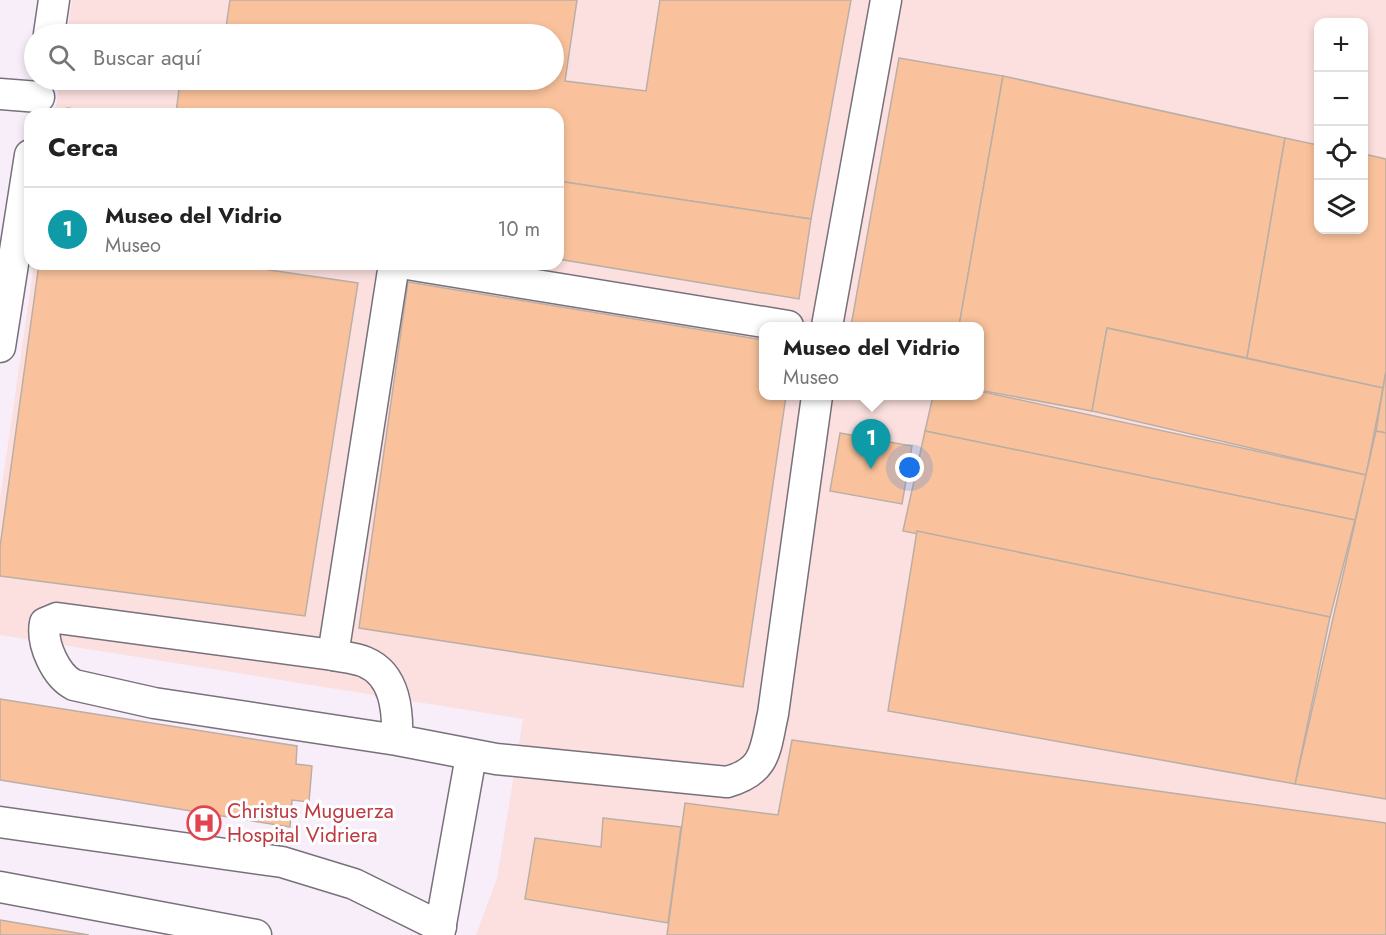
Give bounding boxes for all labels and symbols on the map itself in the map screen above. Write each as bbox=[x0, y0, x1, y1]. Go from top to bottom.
pin: 1 bbox=[852, 420, 890, 469]
your location bbox=[895, 453, 924, 482]
place label: Christus Muguerza Hospital Vidriera bbox=[227, 796, 394, 850]
hospital icon: Christus Muguerza Hospital Vidriera bbox=[186, 805, 222, 841]

